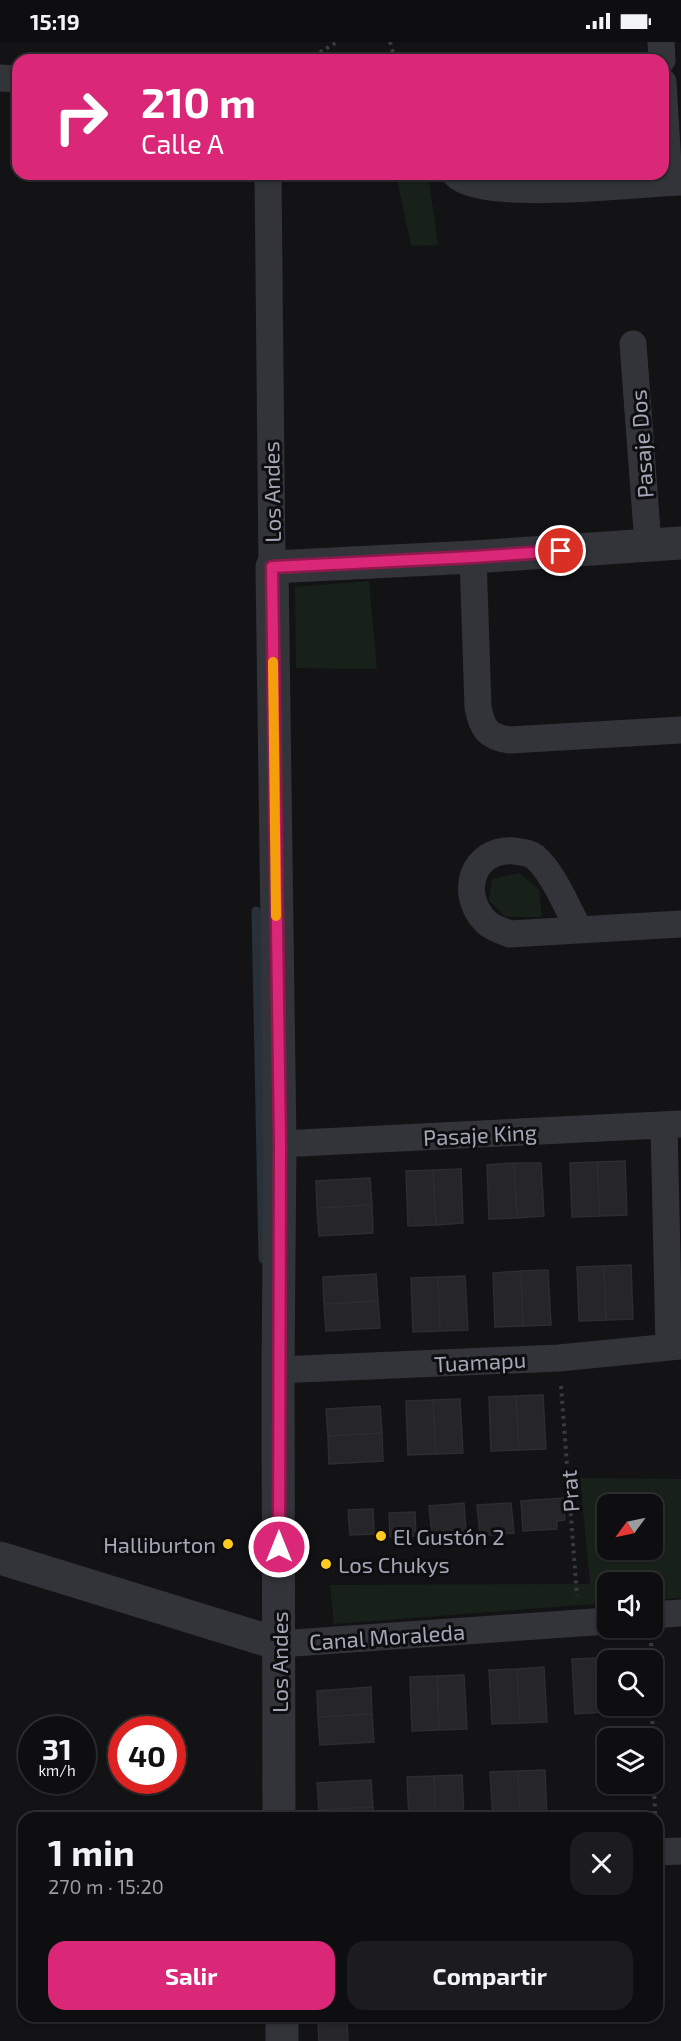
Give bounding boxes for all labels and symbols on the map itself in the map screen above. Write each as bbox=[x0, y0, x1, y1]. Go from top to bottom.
street label: Pasaje Dos bbox=[624, 389, 659, 499]
street label: Los Andes bbox=[257, 441, 285, 543]
pin bbox=[535, 525, 586, 576]
street label: Pasaje King bbox=[422, 1118, 538, 1151]
street label: Tuamapu bbox=[433, 1346, 527, 1376]
street label: Prat bbox=[555, 1469, 583, 1513]
north arrow bbox=[597, 1494, 663, 1560]
position arrow bbox=[247, 1515, 311, 1579]
place label: El Gustón 2 bbox=[393, 1523, 505, 1549]
marker: El Gustón 2 bbox=[374, 1529, 388, 1543]
place label: Halliburton bbox=[103, 1531, 216, 1557]
marker: Halliburton bbox=[221, 1537, 235, 1551]
place label: Los Chukys bbox=[338, 1551, 450, 1577]
marker: Los Chukys bbox=[319, 1557, 333, 1571]
street label: Los Andes bbox=[266, 1611, 292, 1713]
street label: Canal Moraleda bbox=[308, 1618, 466, 1654]
speed limit sign: 40 bbox=[108, 1716, 186, 1794]

